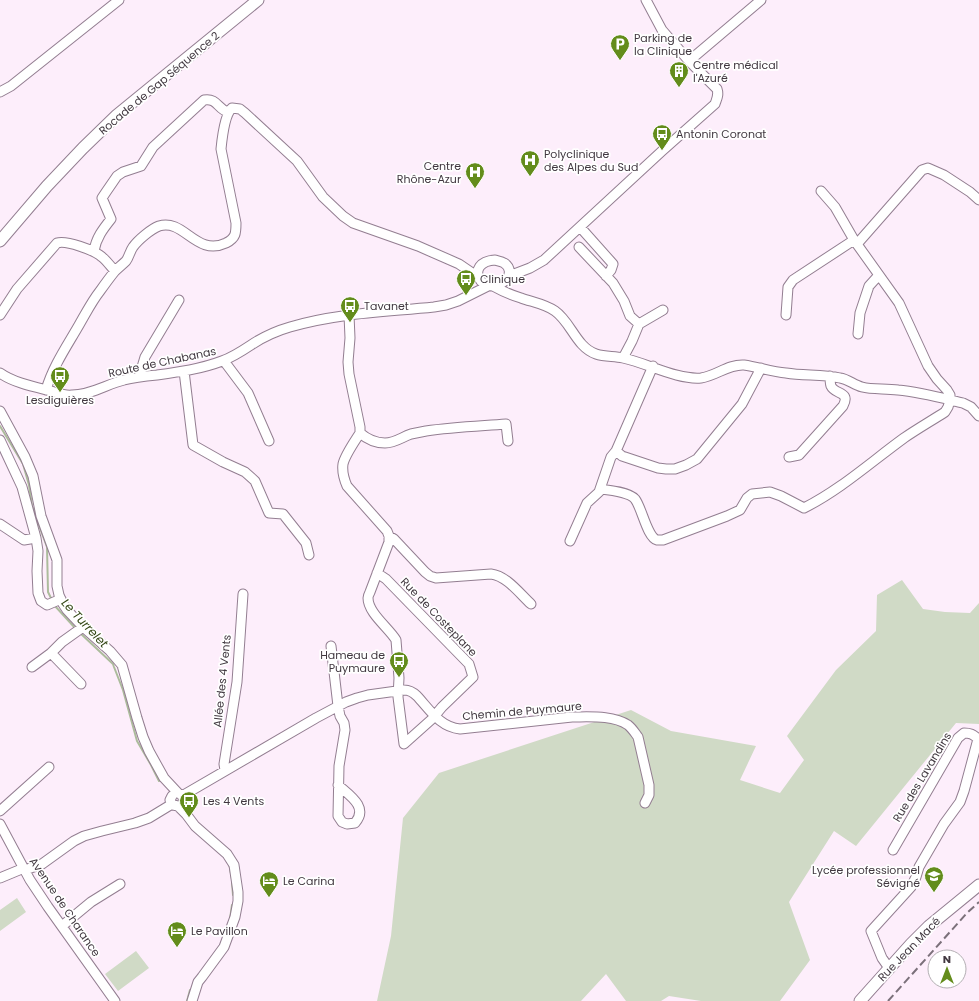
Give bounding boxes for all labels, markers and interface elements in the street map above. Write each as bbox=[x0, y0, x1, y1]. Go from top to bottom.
street label: Rocade de Gap Séquence 2 bbox=[95, 28, 223, 138]
place label: Parking de la Clinique bbox=[634, 30, 692, 59]
parking icon: Parking de la Clinique bbox=[609, 33, 631, 61]
place label: Centre médical l'Azuré bbox=[693, 57, 778, 86]
building icon: Centre médical l'Azuré bbox=[668, 60, 690, 88]
bus stop icon: Antonin Coronat bbox=[651, 123, 673, 151]
place label: Antonin Coronat bbox=[676, 126, 766, 142]
place label: Polyclinique des Alpes du Sud bbox=[544, 146, 638, 175]
hospital icon: Polyclinique des Alpes du Sud bbox=[519, 149, 541, 177]
place label: Centre Rhône-Azur bbox=[397, 158, 461, 187]
hospital icon: Centre Rhône-Azur bbox=[464, 161, 486, 189]
bus stop icon: Clinique bbox=[455, 268, 477, 296]
place label: Clinique bbox=[480, 271, 525, 287]
bus stop icon: Tavanet bbox=[339, 295, 361, 323]
place label: Tavanet bbox=[364, 298, 409, 314]
street label: Route de Chabanas bbox=[107, 343, 218, 381]
bus stop icon: Lesdiguières bbox=[49, 365, 71, 393]
place label: Lesdiguières bbox=[26, 392, 94, 408]
street label: Rue de Costeplane bbox=[397, 574, 481, 660]
water label: Le Turrelet bbox=[58, 595, 113, 652]
street label: Allée des 4 Vents bbox=[209, 634, 235, 728]
place label: Hameau de Puymaure bbox=[320, 647, 385, 676]
bus stop icon: Hameau de Puymaure bbox=[388, 650, 410, 678]
street label: Chemin de Puymaure bbox=[462, 698, 583, 724]
street label: Rue des Lavandins bbox=[889, 729, 955, 825]
bus stop icon: Les 4 Vents bbox=[178, 790, 200, 818]
place label: Les 4 Vents bbox=[203, 793, 264, 809]
street label: Avenue de Charance bbox=[26, 854, 104, 960]
place label: Lycée professionnel Sévigné bbox=[812, 862, 920, 891]
school or university icon: Lycée professionnel Sévigné bbox=[923, 865, 945, 893]
hotel icon: Le Carina bbox=[258, 870, 280, 898]
place label: Le Carina bbox=[283, 873, 335, 889]
street label: Rue Jean Macé bbox=[874, 913, 944, 985]
hotel icon: Le Pavillon bbox=[166, 920, 188, 948]
place label: Le Pavillon bbox=[191, 923, 248, 939]
north arrow bbox=[927, 949, 967, 989]
text: N bbox=[943, 951, 951, 967]

